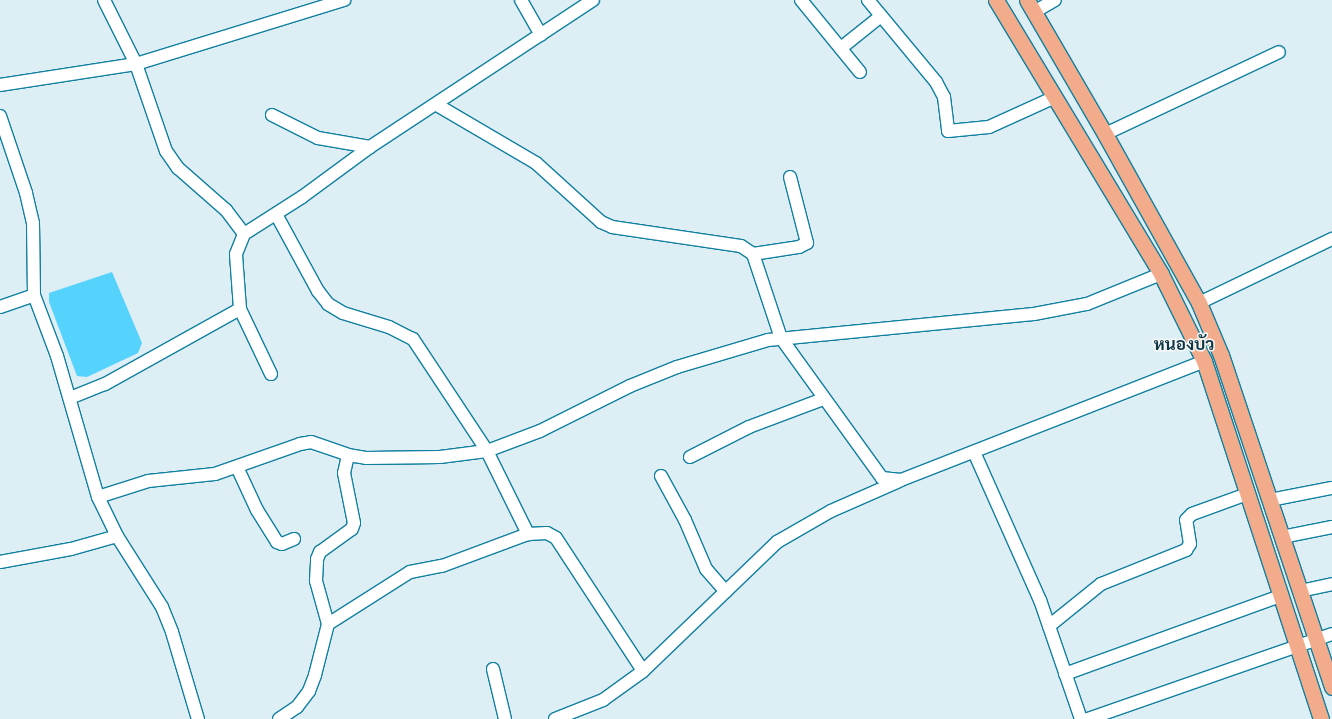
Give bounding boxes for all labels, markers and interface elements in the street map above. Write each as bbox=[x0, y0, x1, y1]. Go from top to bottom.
district label: หนองบัว bbox=[1154, 335, 1214, 355]

